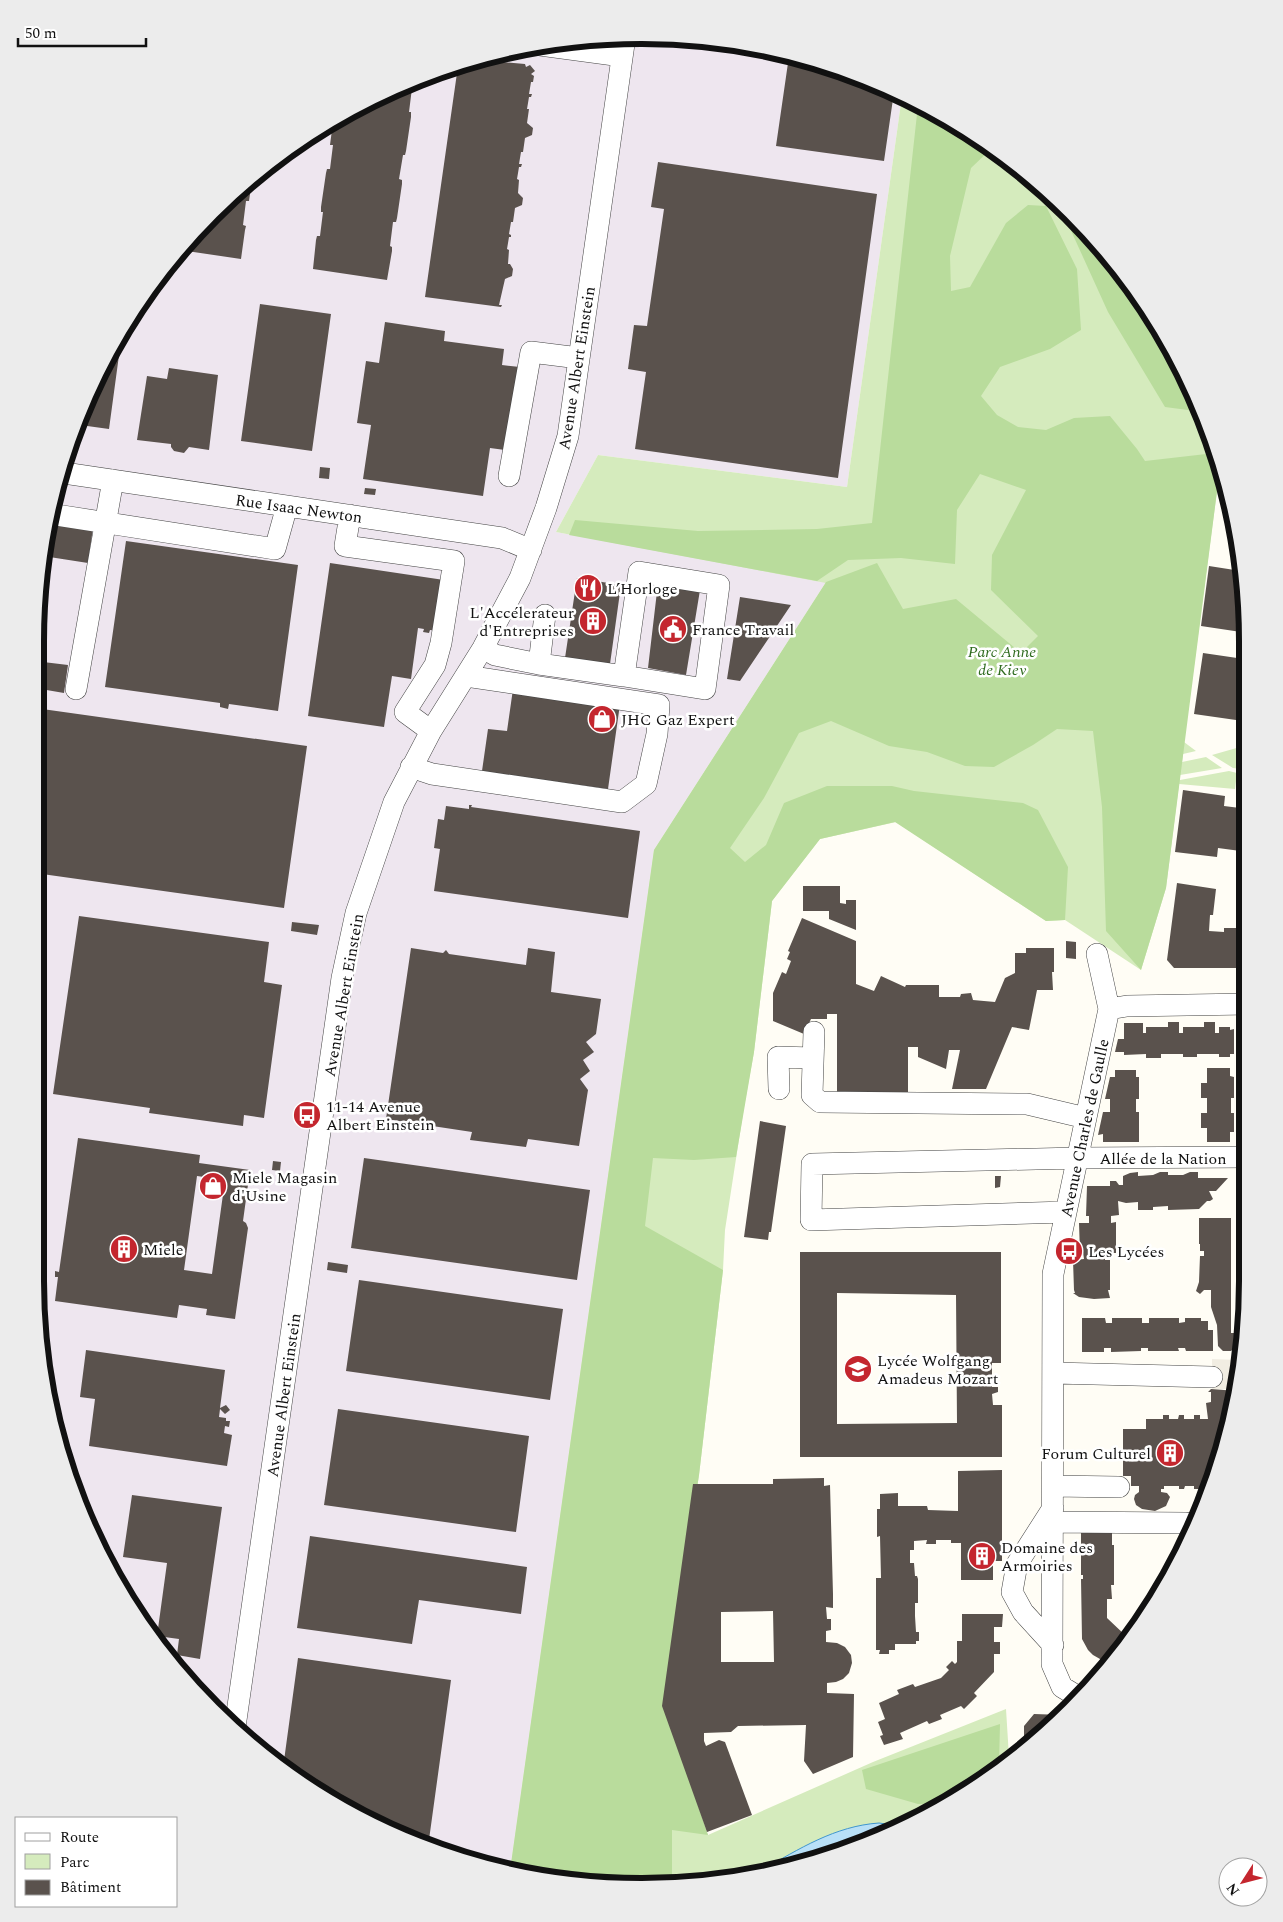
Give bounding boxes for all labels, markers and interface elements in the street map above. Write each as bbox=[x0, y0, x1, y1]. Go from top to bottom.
scale bar bbox=[18, 15, 145, 47]
text: 50 m bbox=[25, 22, 57, 45]
street label: Avenue Albert Einstein bbox=[552, 285, 602, 452]
street label: Rue Isaac Newton bbox=[234, 488, 364, 530]
restaurant icon: L’Horloge bbox=[573, 573, 603, 603]
place label: L’Horloge bbox=[607, 577, 678, 601]
place label: L'Accélerateur d'Entreprises bbox=[470, 601, 574, 643]
building icon: L'Accélerateur d'Entreprises bbox=[578, 606, 608, 636]
public building icon: France Travail bbox=[658, 614, 688, 644]
place label: France Travail bbox=[692, 618, 794, 642]
park label: Parc Anne de Kiev bbox=[968, 640, 1036, 682]
shop icon: JHC Gaz Expert bbox=[587, 704, 617, 734]
place label: JHC Gaz Expert bbox=[621, 708, 735, 732]
street label: Avenue Albert Einstein bbox=[318, 912, 370, 1079]
street label: Avenue Charles de Gaulle bbox=[1054, 1037, 1116, 1220]
place label: 11-14 Avenue Albert Einstein bbox=[326, 1095, 435, 1137]
bus stop icon: 11-14 Avenue Albert Einstein bbox=[292, 1100, 322, 1130]
street label: Allée de la Nation bbox=[1099, 1147, 1227, 1171]
place label: Miele Magasin d'Usine bbox=[232, 1166, 337, 1208]
shop icon: Miele Magasin d'Usine bbox=[198, 1171, 228, 1201]
building icon: Miele bbox=[109, 1234, 139, 1264]
bus stop icon: Les Lycées bbox=[1054, 1236, 1084, 1266]
place label: Miele bbox=[143, 1238, 184, 1262]
place label: Les Lycées bbox=[1088, 1240, 1164, 1264]
street label: Avenue Albert Einstein bbox=[261, 1312, 307, 1479]
place label: Lycée Wolfgang Amadeus Mozart bbox=[877, 1349, 999, 1391]
school or university icon: Lycée Wolfgang Amadeus Mozart bbox=[843, 1354, 873, 1384]
building icon: Forum Culturel bbox=[1155, 1438, 1185, 1468]
place label: Forum Culturel bbox=[1041, 1442, 1151, 1466]
place label: Domaine des Armoiries bbox=[1001, 1536, 1093, 1578]
building icon: Domaine des Armoiries bbox=[967, 1541, 997, 1571]
legend bbox=[15, 1817, 178, 1907]
text: Route bbox=[60, 1826, 99, 1849]
text: Parc bbox=[60, 1851, 90, 1874]
north arrow bbox=[1218, 1857, 1268, 1907]
text: Bâtiment bbox=[60, 1876, 121, 1899]
text: N bbox=[1221, 1879, 1245, 1900]

